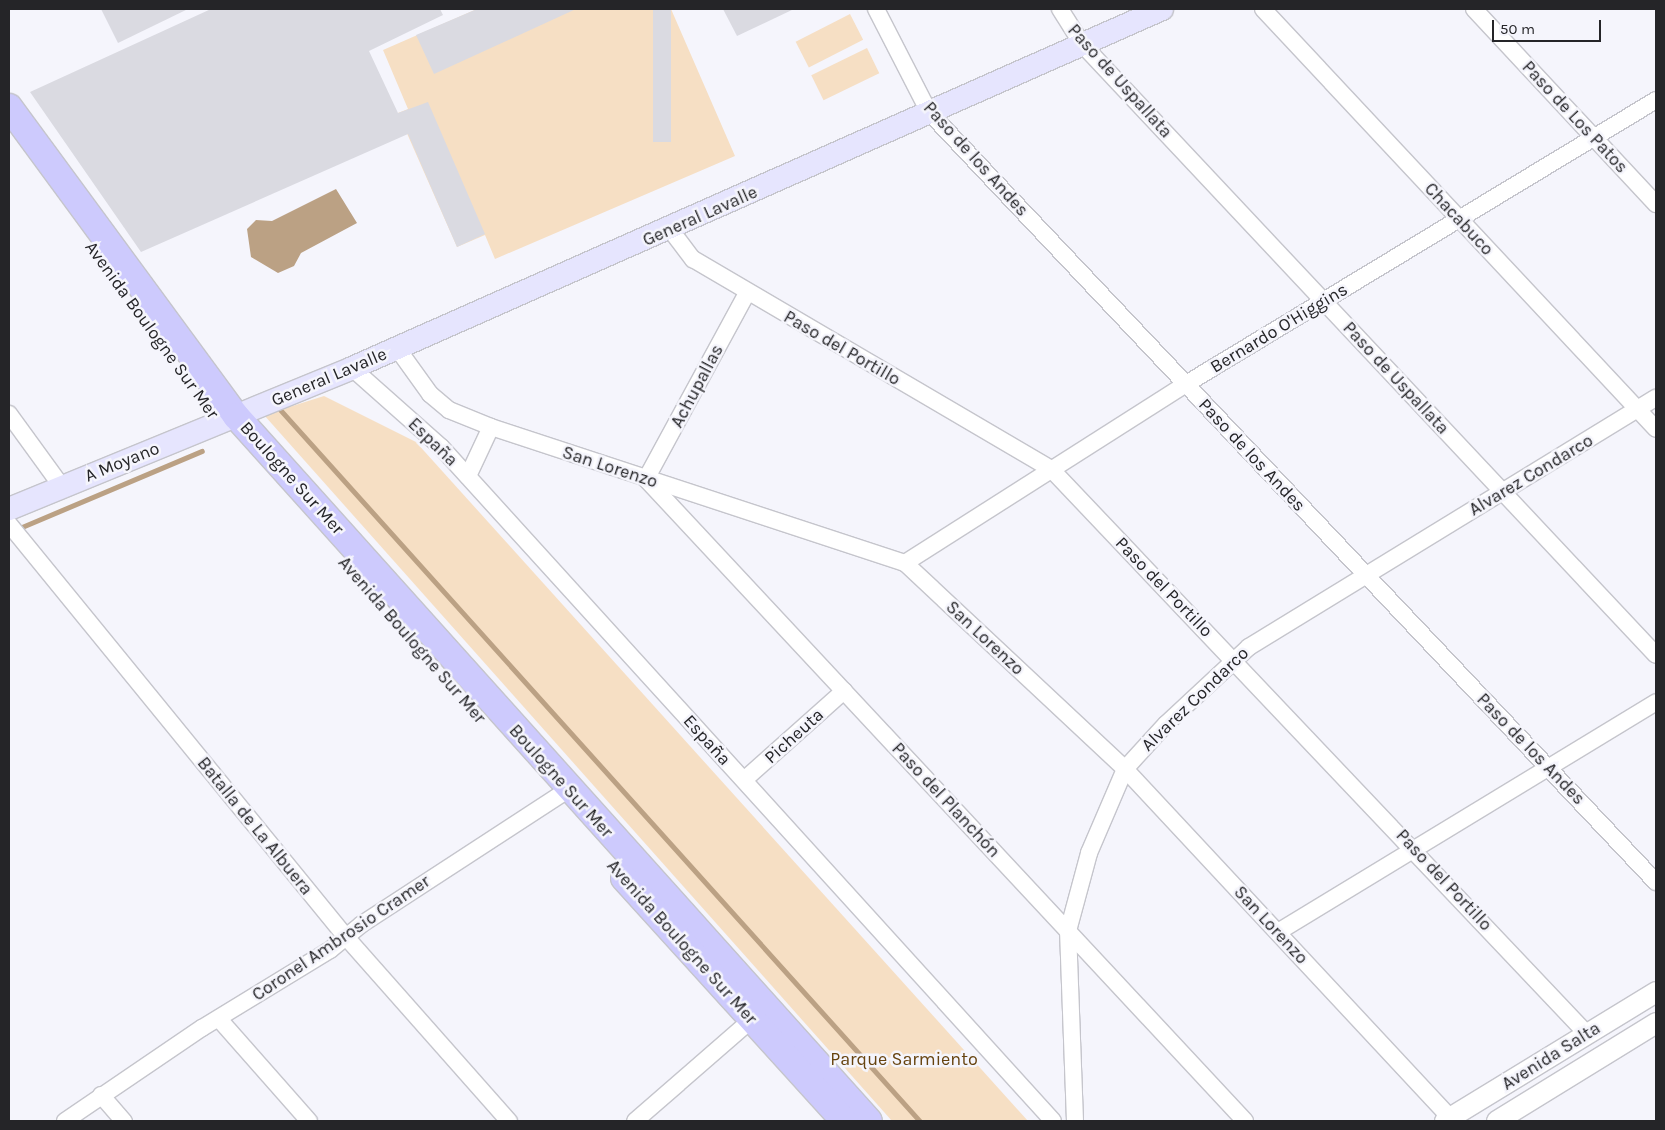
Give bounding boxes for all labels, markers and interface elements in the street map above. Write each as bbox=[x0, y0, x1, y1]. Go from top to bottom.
scale bar bbox=[1495, 10, 1604, 42]
street label: Paso de Uspallata bbox=[1063, 20, 1177, 142]
text: 50 m bbox=[1500, 20, 1535, 38]
street label: Paso de Los Patos bbox=[1517, 56, 1633, 178]
street label: Paso de los Andes bbox=[919, 97, 1033, 221]
street label: Chacabuco bbox=[1420, 178, 1498, 260]
street label: General Lavalle bbox=[639, 181, 761, 251]
street label: Avenida Boulogne Sur Mer bbox=[80, 237, 224, 423]
street label: Bernardo O'Higgins bbox=[1206, 278, 1352, 378]
street label: Paso del Portillo bbox=[780, 306, 904, 390]
street label: Paso de Uspallata bbox=[1338, 317, 1454, 439]
street label: Achupallas bbox=[666, 341, 728, 431]
street label: General Lavalle bbox=[268, 343, 390, 411]
street label: Paso de los Andes bbox=[1194, 394, 1310, 516]
street label: España bbox=[404, 413, 462, 471]
street label: Boulogne Sur Mer bbox=[235, 417, 349, 539]
street label: Alvarez Condarco bbox=[1465, 429, 1597, 521]
street label: A Moyano bbox=[81, 437, 163, 487]
street label: San Lorenzo bbox=[560, 441, 660, 493]
street label: Paso del Portillo bbox=[1111, 532, 1217, 642]
street label: Avenida Boulogne Sur Mer bbox=[334, 552, 490, 728]
street label: San Lorenzo bbox=[941, 596, 1029, 680]
street label: Alvarez Condarco bbox=[1137, 642, 1253, 756]
street label: Paso de los Andes bbox=[1472, 689, 1590, 809]
street label: Picheuta bbox=[760, 704, 828, 768]
street label: España bbox=[679, 710, 735, 770]
street label: Boulogne Sur Mer bbox=[504, 720, 618, 842]
street label: Paso del Planchón bbox=[887, 738, 1005, 862]
street label: Batalla de La Albuera bbox=[193, 753, 317, 899]
street label: Paso del Portillo bbox=[1391, 825, 1497, 935]
street label: Avenida Boulogne Sur Mer bbox=[602, 855, 762, 1029]
street label: Coronel Ambrosio Cramer bbox=[248, 870, 434, 1006]
street label: San Lorenzo bbox=[1229, 881, 1313, 969]
street label: Avenida Salta bbox=[1498, 1017, 1604, 1095]
park label: Parque Sarmiento bbox=[830, 1048, 978, 1070]

